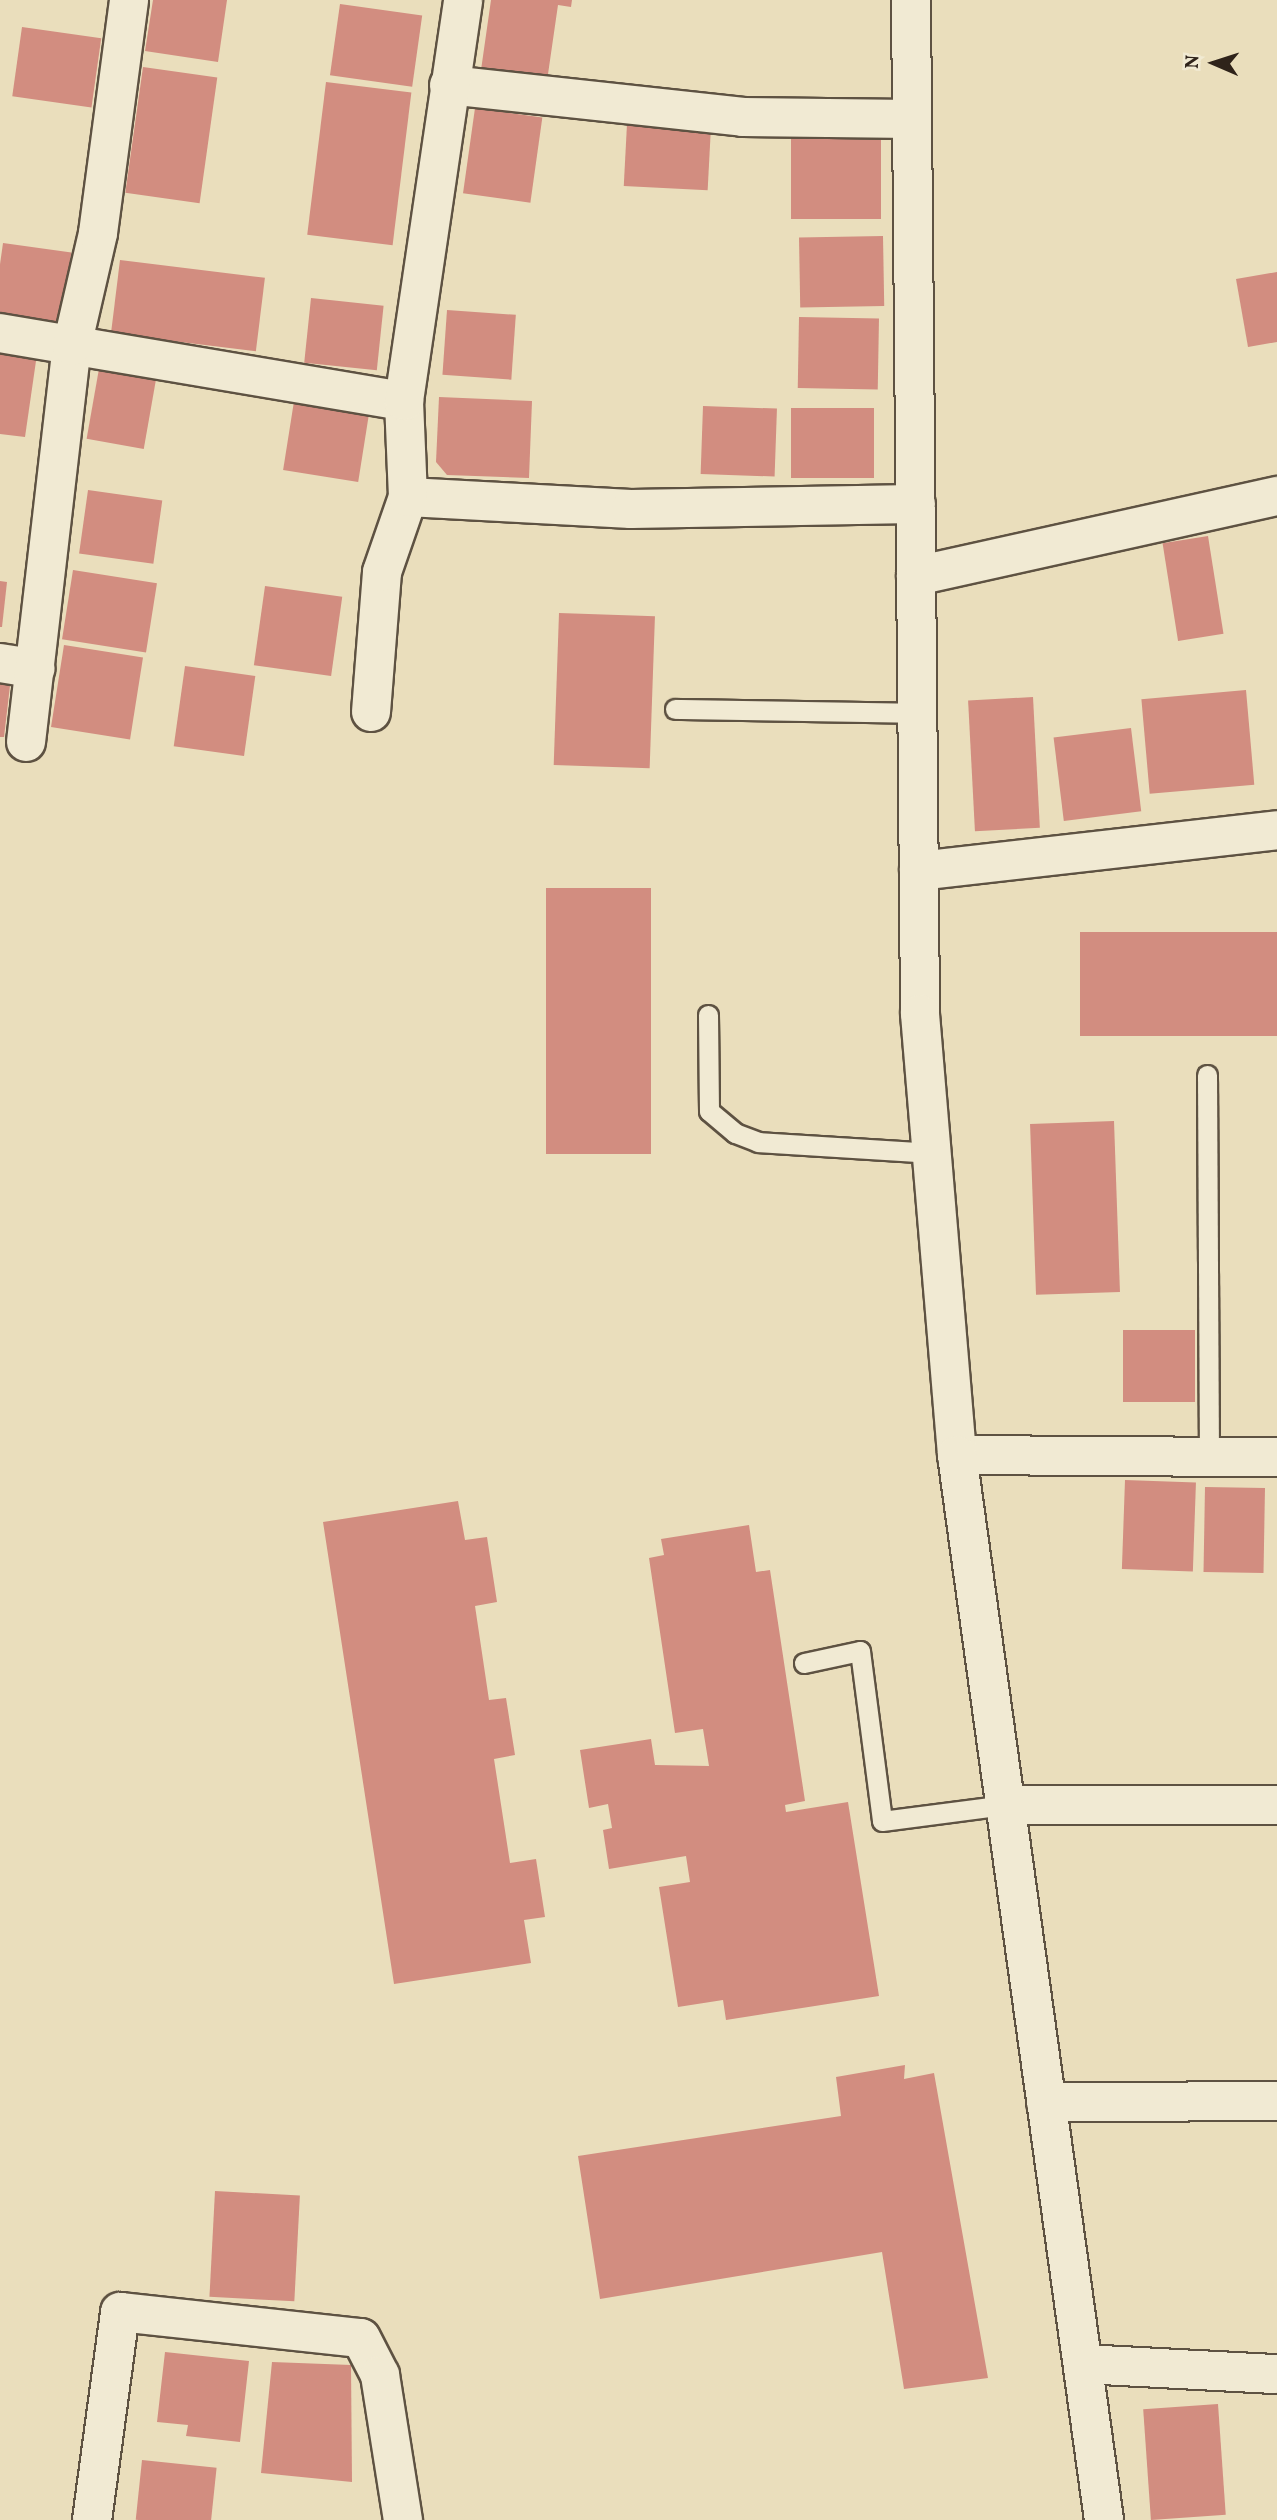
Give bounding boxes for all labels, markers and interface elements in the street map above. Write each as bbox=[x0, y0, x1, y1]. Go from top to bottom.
north arrow bbox=[1179, 28, 1249, 98]
text: N bbox=[1180, 54, 1206, 69]

